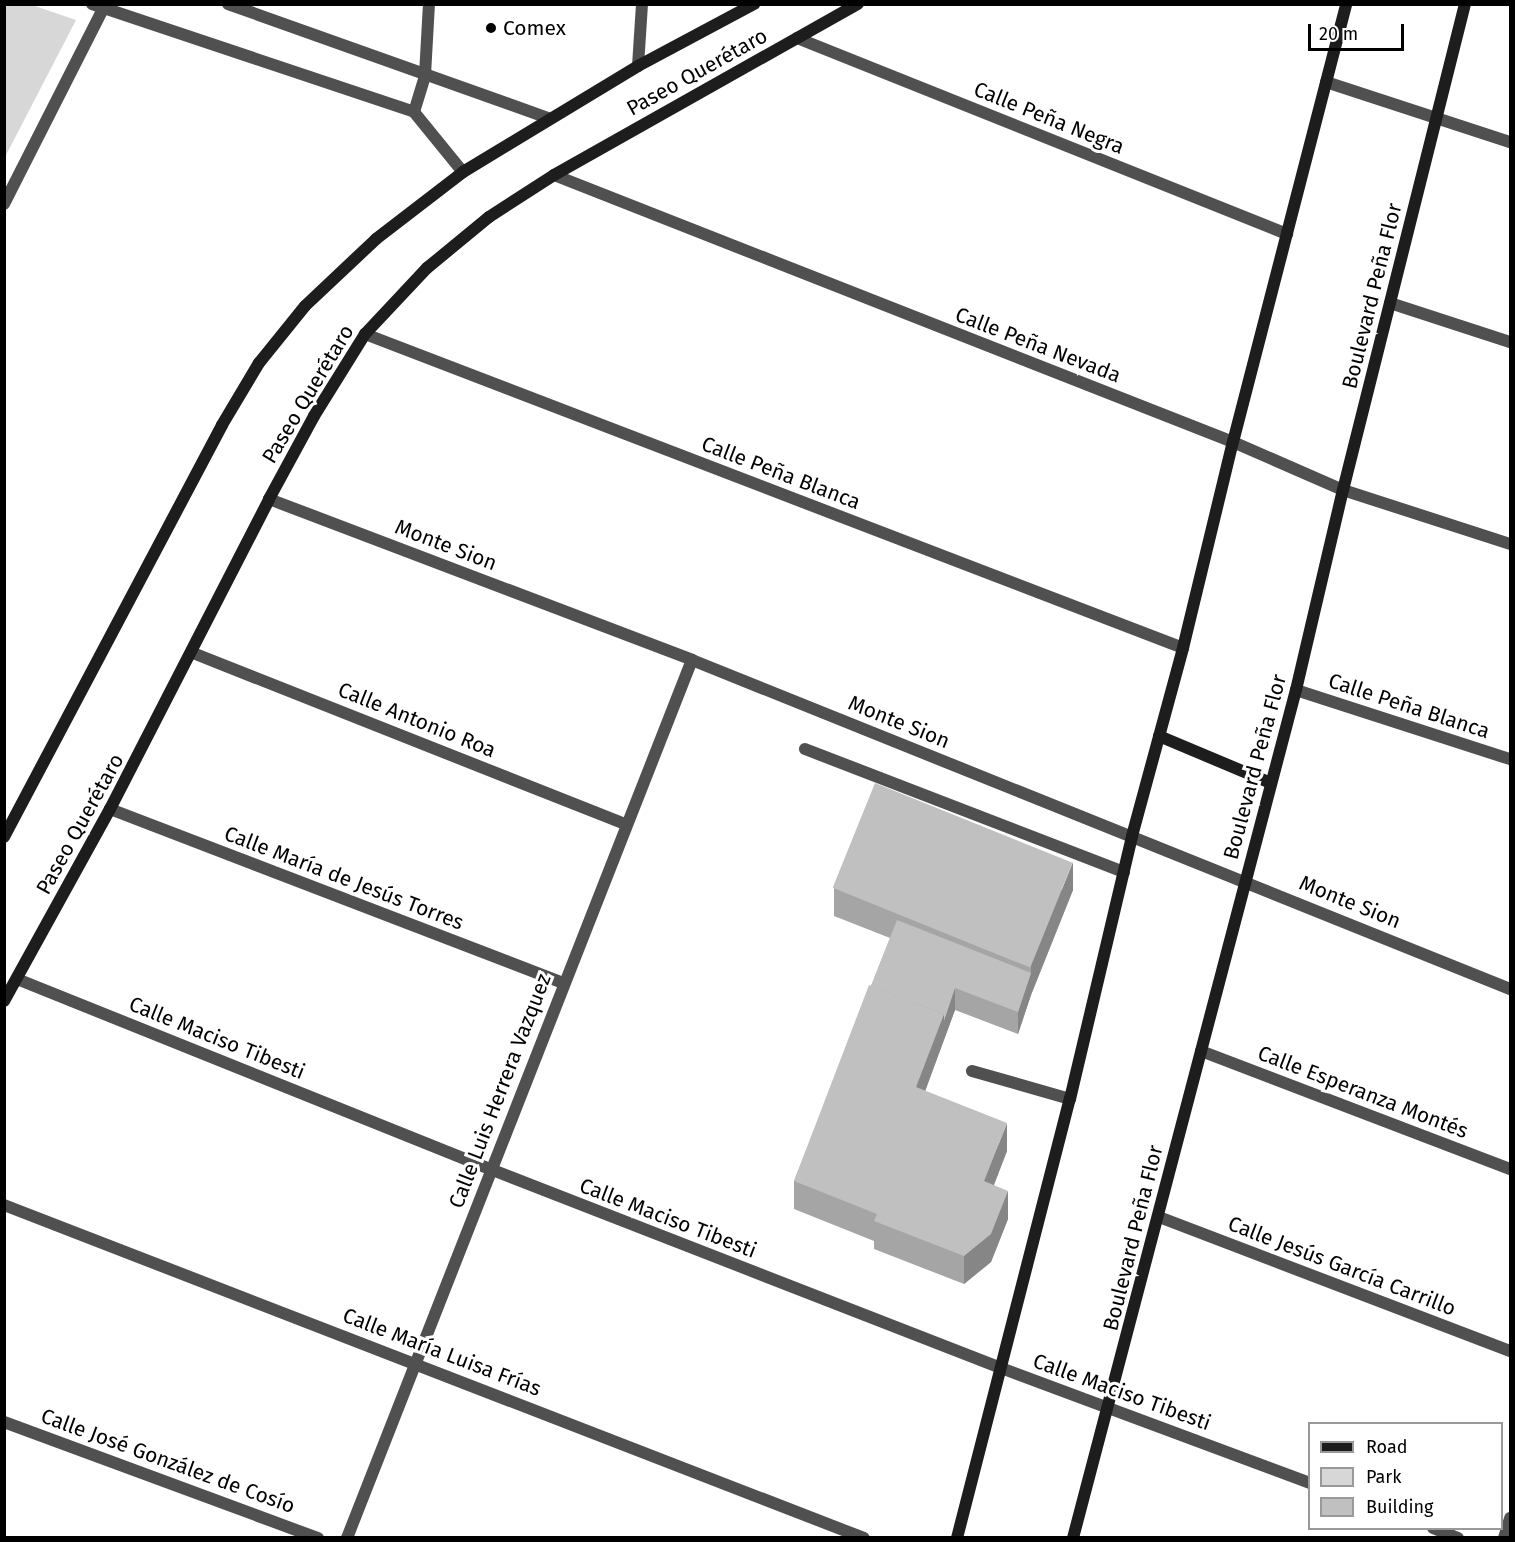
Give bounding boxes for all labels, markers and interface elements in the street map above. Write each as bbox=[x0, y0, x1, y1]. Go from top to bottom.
scale bar bbox=[1311, 12, 1407, 50]
place label: Comex bbox=[503, 15, 566, 41]
marker: Comex bbox=[484, 21, 498, 35]
street label: Paseo Querétaro bbox=[622, 23, 772, 121]
text: 20 m bbox=[1319, 23, 1358, 45]
street label: Calle Peña Negra bbox=[970, 76, 1128, 160]
street label: Boulevard Peña Flor bbox=[1337, 201, 1407, 391]
street label: Calle Peña Nevada bbox=[952, 302, 1124, 388]
street label: Paseo Querétaro bbox=[257, 320, 359, 468]
street label: Calle Peña Blanca bbox=[698, 431, 864, 515]
street label: Monte Sion bbox=[391, 514, 501, 576]
street label: Calle Peña Blanca bbox=[1325, 668, 1493, 744]
street label: Boulevard Peña Flor bbox=[1218, 672, 1292, 862]
street label: Calle Antonio Roa bbox=[335, 677, 499, 763]
street label: Monte Sion bbox=[845, 690, 953, 754]
street label: Paseo Querétaro bbox=[31, 749, 129, 899]
street label: Calle María de Jesús Torres bbox=[221, 821, 467, 935]
street label: Monte Sion bbox=[1296, 870, 1404, 934]
street label: Calle Luis Herrera Vazquez bbox=[444, 970, 556, 1212]
street label: Calle Maciso Tibesti bbox=[125, 991, 309, 1085]
street label: Calle Esperanza Montés bbox=[1254, 1040, 1472, 1144]
street label: Boulevard Peña Flor bbox=[1098, 1143, 1168, 1333]
street label: Calle Maciso Tibesti bbox=[576, 1173, 760, 1263]
street label: Calle Jesús García Carrillo bbox=[1225, 1211, 1459, 1321]
street label: Calle María Luisa Frías bbox=[339, 1303, 545, 1401]
street label: Calle Maciso Tibesti bbox=[1030, 1348, 1214, 1436]
street label: Calle José González de Cosío bbox=[37, 1403, 299, 1519]
legend bbox=[1308, 1422, 1503, 1530]
text: Road bbox=[1366, 1436, 1408, 1458]
text: Park bbox=[1366, 1466, 1401, 1488]
text: Building bbox=[1366, 1496, 1433, 1518]

